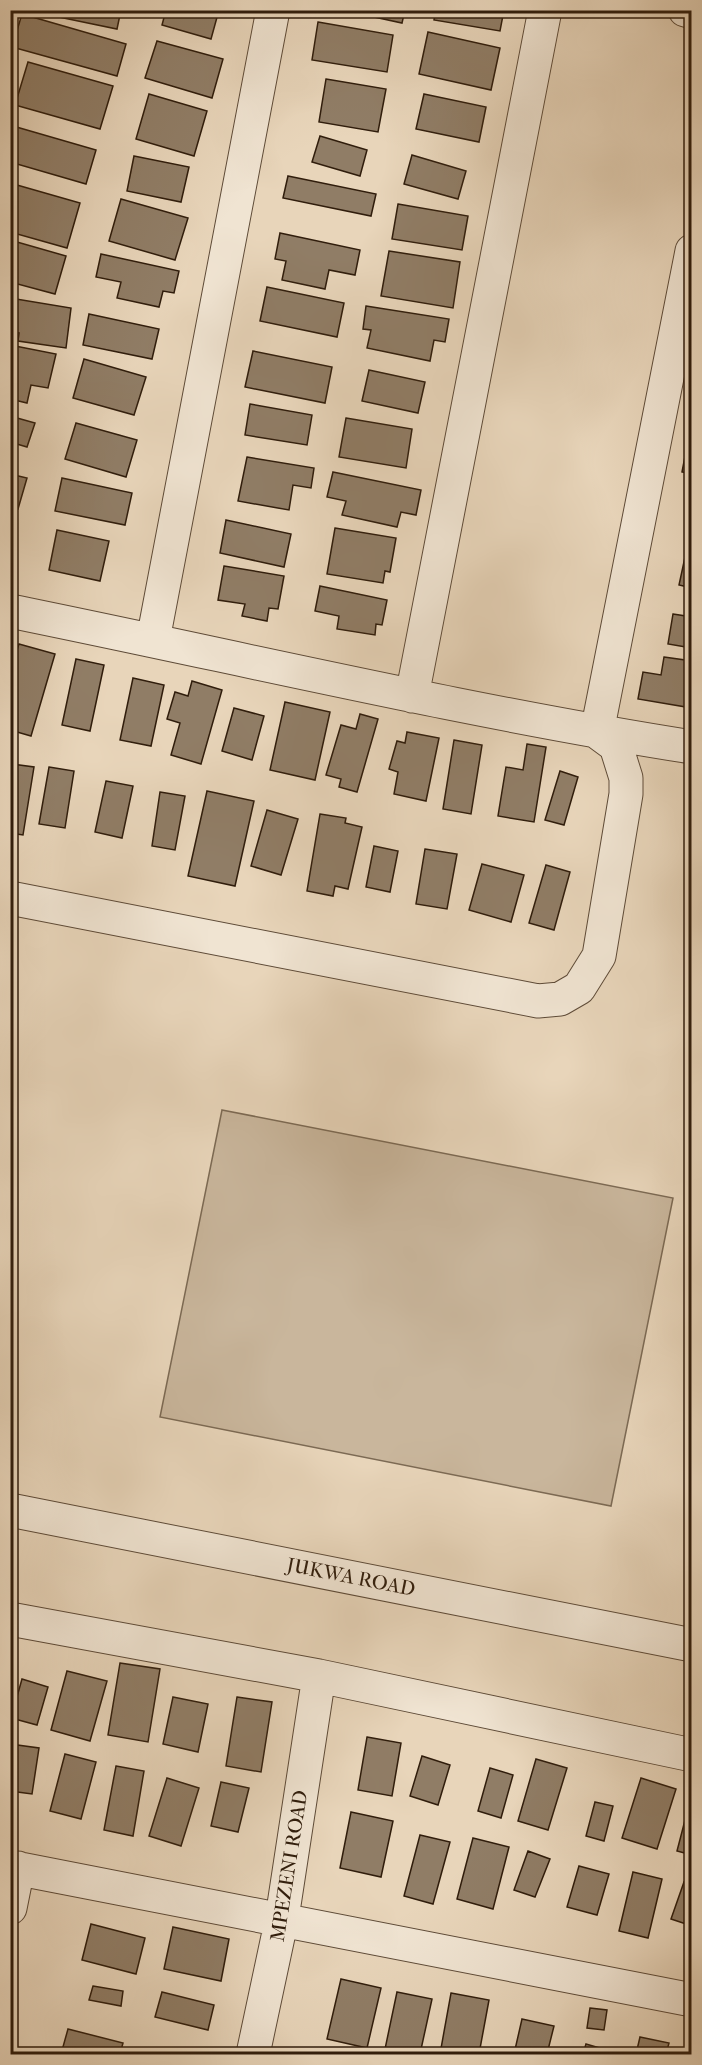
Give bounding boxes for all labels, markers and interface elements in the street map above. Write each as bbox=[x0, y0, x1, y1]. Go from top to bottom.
street label: JUKWA ROAD bbox=[283, 1553, 417, 1601]
street label: MPEZENI ROAD bbox=[266, 1789, 312, 1943]

